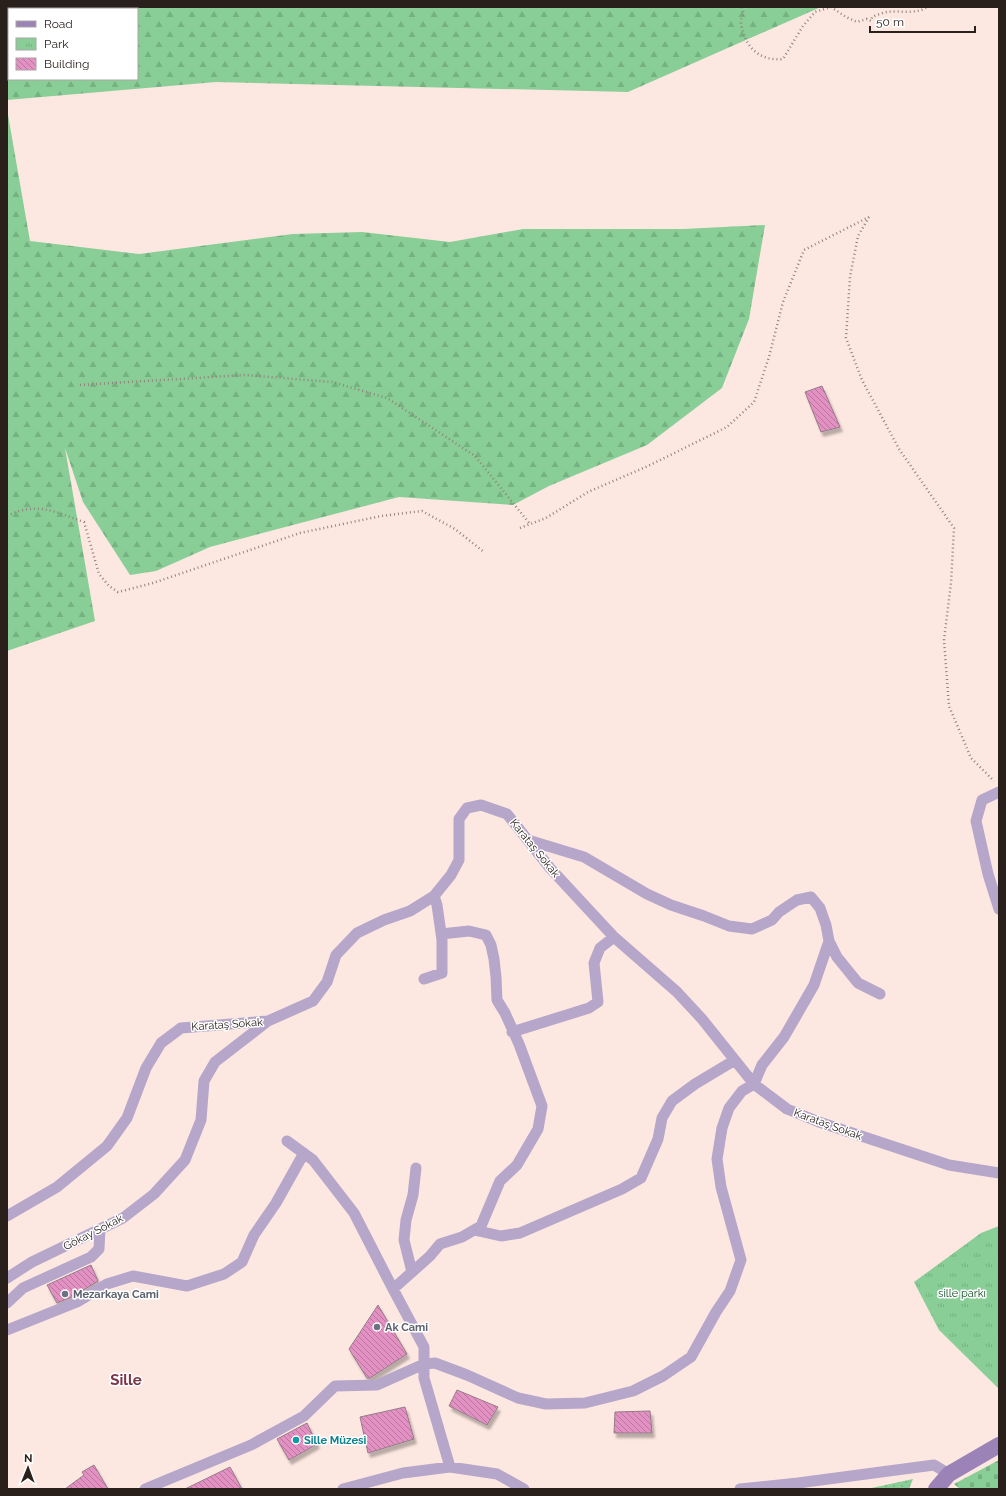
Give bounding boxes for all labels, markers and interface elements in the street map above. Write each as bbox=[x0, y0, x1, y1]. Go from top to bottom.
legend bbox=[8, 8, 138, 80]
scale bar bbox=[870, 8, 975, 34]
text: 50 m bbox=[876, 15, 904, 29]
text: Road bbox=[44, 17, 73, 31]
text: Park bbox=[44, 37, 69, 51]
text: Building bbox=[44, 57, 90, 71]
street label: Karataş Sokak bbox=[507, 816, 562, 880]
street label: Karataş Sokak bbox=[191, 1016, 263, 1033]
street label: Karataş Sokak bbox=[792, 1106, 864, 1143]
street label: Gökay Sokak bbox=[61, 1212, 125, 1253]
park label: sille parkı bbox=[938, 1287, 986, 1300]
place label: Mezarkaya Cami bbox=[73, 1288, 159, 1301]
marker: Mezarkaya Cami bbox=[60, 1289, 70, 1299]
place label: Ak Cami bbox=[385, 1321, 428, 1334]
marker: Ak Cami bbox=[372, 1322, 382, 1332]
district label: Sille bbox=[110, 1371, 142, 1389]
place label: Sille Müzesi bbox=[304, 1434, 366, 1447]
marker: Sille Müzesi bbox=[291, 1435, 301, 1445]
north arrow bbox=[8, 1448, 48, 1488]
text: N bbox=[24, 1452, 32, 1465]

